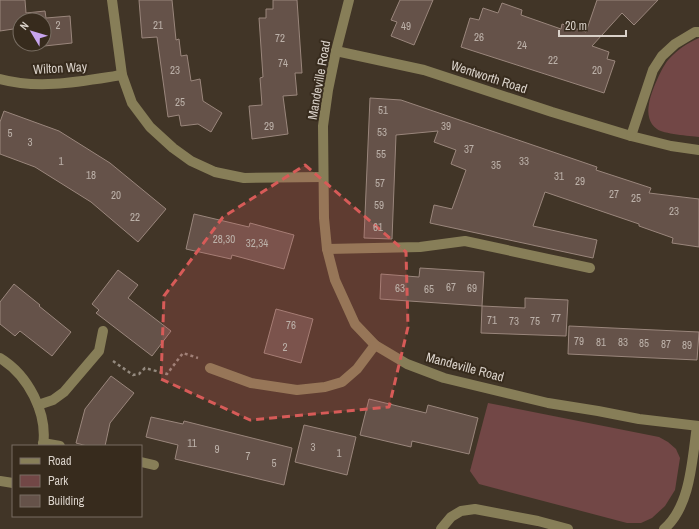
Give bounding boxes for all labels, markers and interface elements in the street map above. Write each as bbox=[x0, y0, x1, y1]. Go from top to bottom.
north arrow bbox=[12, 12, 52, 52]
scale bar bbox=[559, 12, 626, 38]
house number: 2 bbox=[55, 18, 61, 32]
house number: 21 bbox=[153, 18, 163, 32]
text: 20 m bbox=[565, 18, 587, 34]
text: N bbox=[17, 19, 32, 33]
house number: 49 bbox=[401, 19, 411, 33]
house number: 26 bbox=[474, 30, 484, 44]
house number: 72 bbox=[275, 31, 285, 45]
house number: 24 bbox=[517, 38, 527, 52]
street label: Mandeville Road bbox=[304, 39, 334, 121]
house number: 22 bbox=[548, 53, 558, 67]
house number: 74 bbox=[278, 56, 288, 70]
street label: Wentworth Road bbox=[449, 57, 529, 97]
street label: Wilton Way bbox=[33, 58, 88, 78]
house number: 23 bbox=[170, 63, 180, 77]
house number: 20 bbox=[592, 63, 602, 77]
house number: 25 bbox=[175, 95, 185, 109]
house number: 51 bbox=[378, 103, 388, 117]
house number: 29 bbox=[264, 119, 274, 133]
house number: 39 bbox=[441, 119, 451, 133]
house number: 53 bbox=[377, 125, 387, 139]
house number: 5 bbox=[7, 126, 13, 140]
house number: 3 bbox=[27, 135, 33, 149]
house number: 37 bbox=[464, 142, 474, 156]
house number: 55 bbox=[376, 147, 386, 161]
house number: 1 bbox=[58, 154, 64, 168]
house number: 33 bbox=[519, 154, 529, 168]
house number: 35 bbox=[491, 158, 501, 172]
house number: 18 bbox=[86, 168, 96, 182]
house number: 31 bbox=[554, 169, 564, 183]
house number: 29 bbox=[575, 174, 585, 188]
house number: 57 bbox=[375, 176, 385, 190]
house number: 27 bbox=[609, 187, 619, 201]
house number: 20 bbox=[111, 188, 121, 202]
house number: 25 bbox=[631, 191, 641, 205]
house number: 59 bbox=[374, 198, 384, 212]
house number: 23 bbox=[669, 204, 679, 218]
house number: 22 bbox=[130, 210, 140, 224]
house number: 61 bbox=[373, 220, 383, 234]
house number: 28,30 bbox=[213, 232, 235, 246]
house number: 32,34 bbox=[246, 236, 268, 250]
house number: 67 bbox=[446, 280, 456, 294]
house number: 63 bbox=[395, 281, 405, 295]
house number: 69 bbox=[467, 281, 477, 295]
house number: 65 bbox=[424, 282, 434, 296]
house number: 77 bbox=[551, 311, 561, 325]
house number: 71 bbox=[487, 313, 497, 327]
house number: 73 bbox=[509, 314, 519, 328]
house number: 75 bbox=[530, 314, 540, 328]
house number: 76 bbox=[286, 318, 296, 332]
house number: 79 bbox=[574, 334, 584, 348]
house number: 81 bbox=[596, 335, 606, 349]
house number: 83 bbox=[618, 335, 628, 349]
house number: 85 bbox=[639, 336, 649, 350]
house number: 87 bbox=[661, 337, 671, 351]
house number: 89 bbox=[682, 338, 692, 352]
house number: 2 bbox=[282, 340, 288, 354]
street label: Mandeville Road bbox=[424, 348, 506, 386]
house number: 11 bbox=[187, 436, 197, 450]
house number: 3 bbox=[310, 440, 316, 454]
house number: 9 bbox=[214, 442, 220, 456]
legend bbox=[12, 445, 142, 517]
house number: 1 bbox=[336, 446, 342, 460]
house number: 7 bbox=[245, 449, 251, 463]
text: Road bbox=[48, 453, 72, 469]
house number: 5 bbox=[271, 456, 277, 470]
text: Park bbox=[48, 473, 68, 489]
text: Building bbox=[48, 493, 85, 509]

